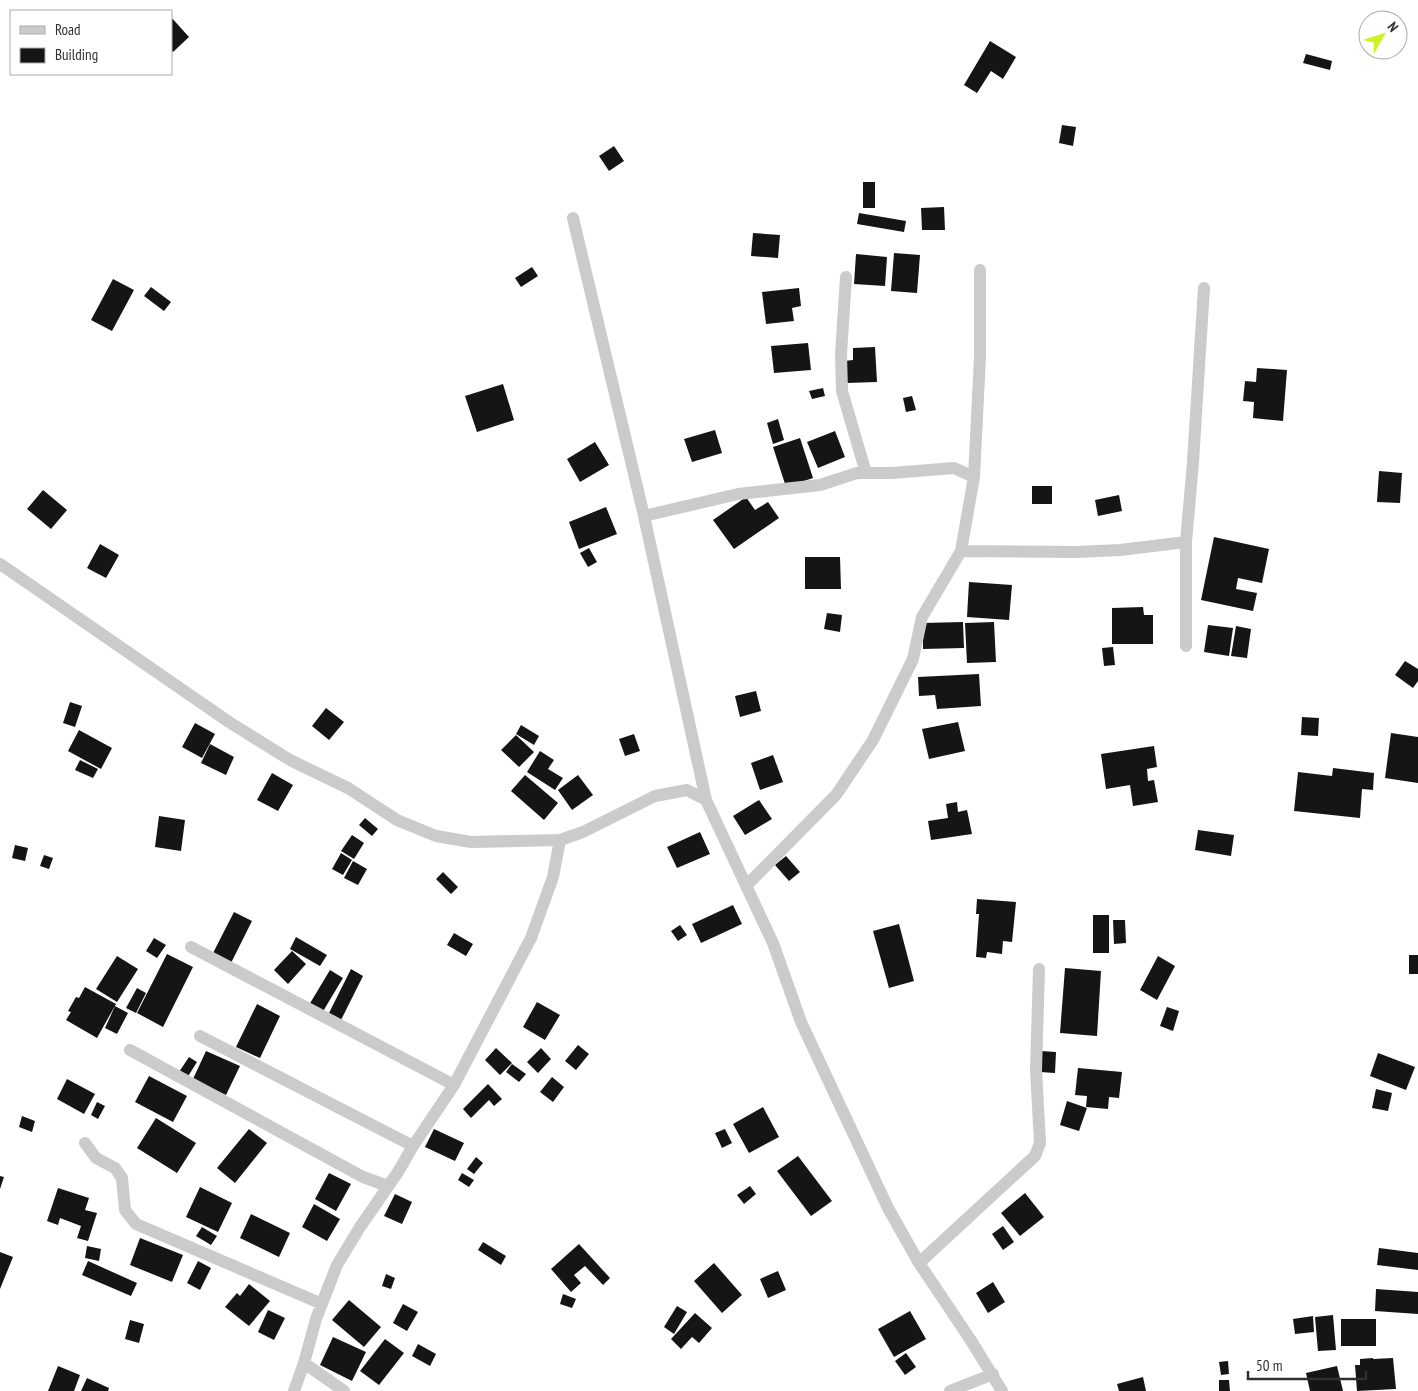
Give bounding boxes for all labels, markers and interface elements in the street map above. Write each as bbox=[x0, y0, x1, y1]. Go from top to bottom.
legend bbox=[10, 10, 172, 75]
north arrow bbox=[1358, 10, 1408, 60]
text: N bbox=[1384, 18, 1402, 35]
text: Road bbox=[55, 20, 81, 39]
text: Building bbox=[55, 45, 98, 64]
scale bar bbox=[1248, 1348, 1366, 1380]
text: 50 m bbox=[1256, 1356, 1282, 1375]

